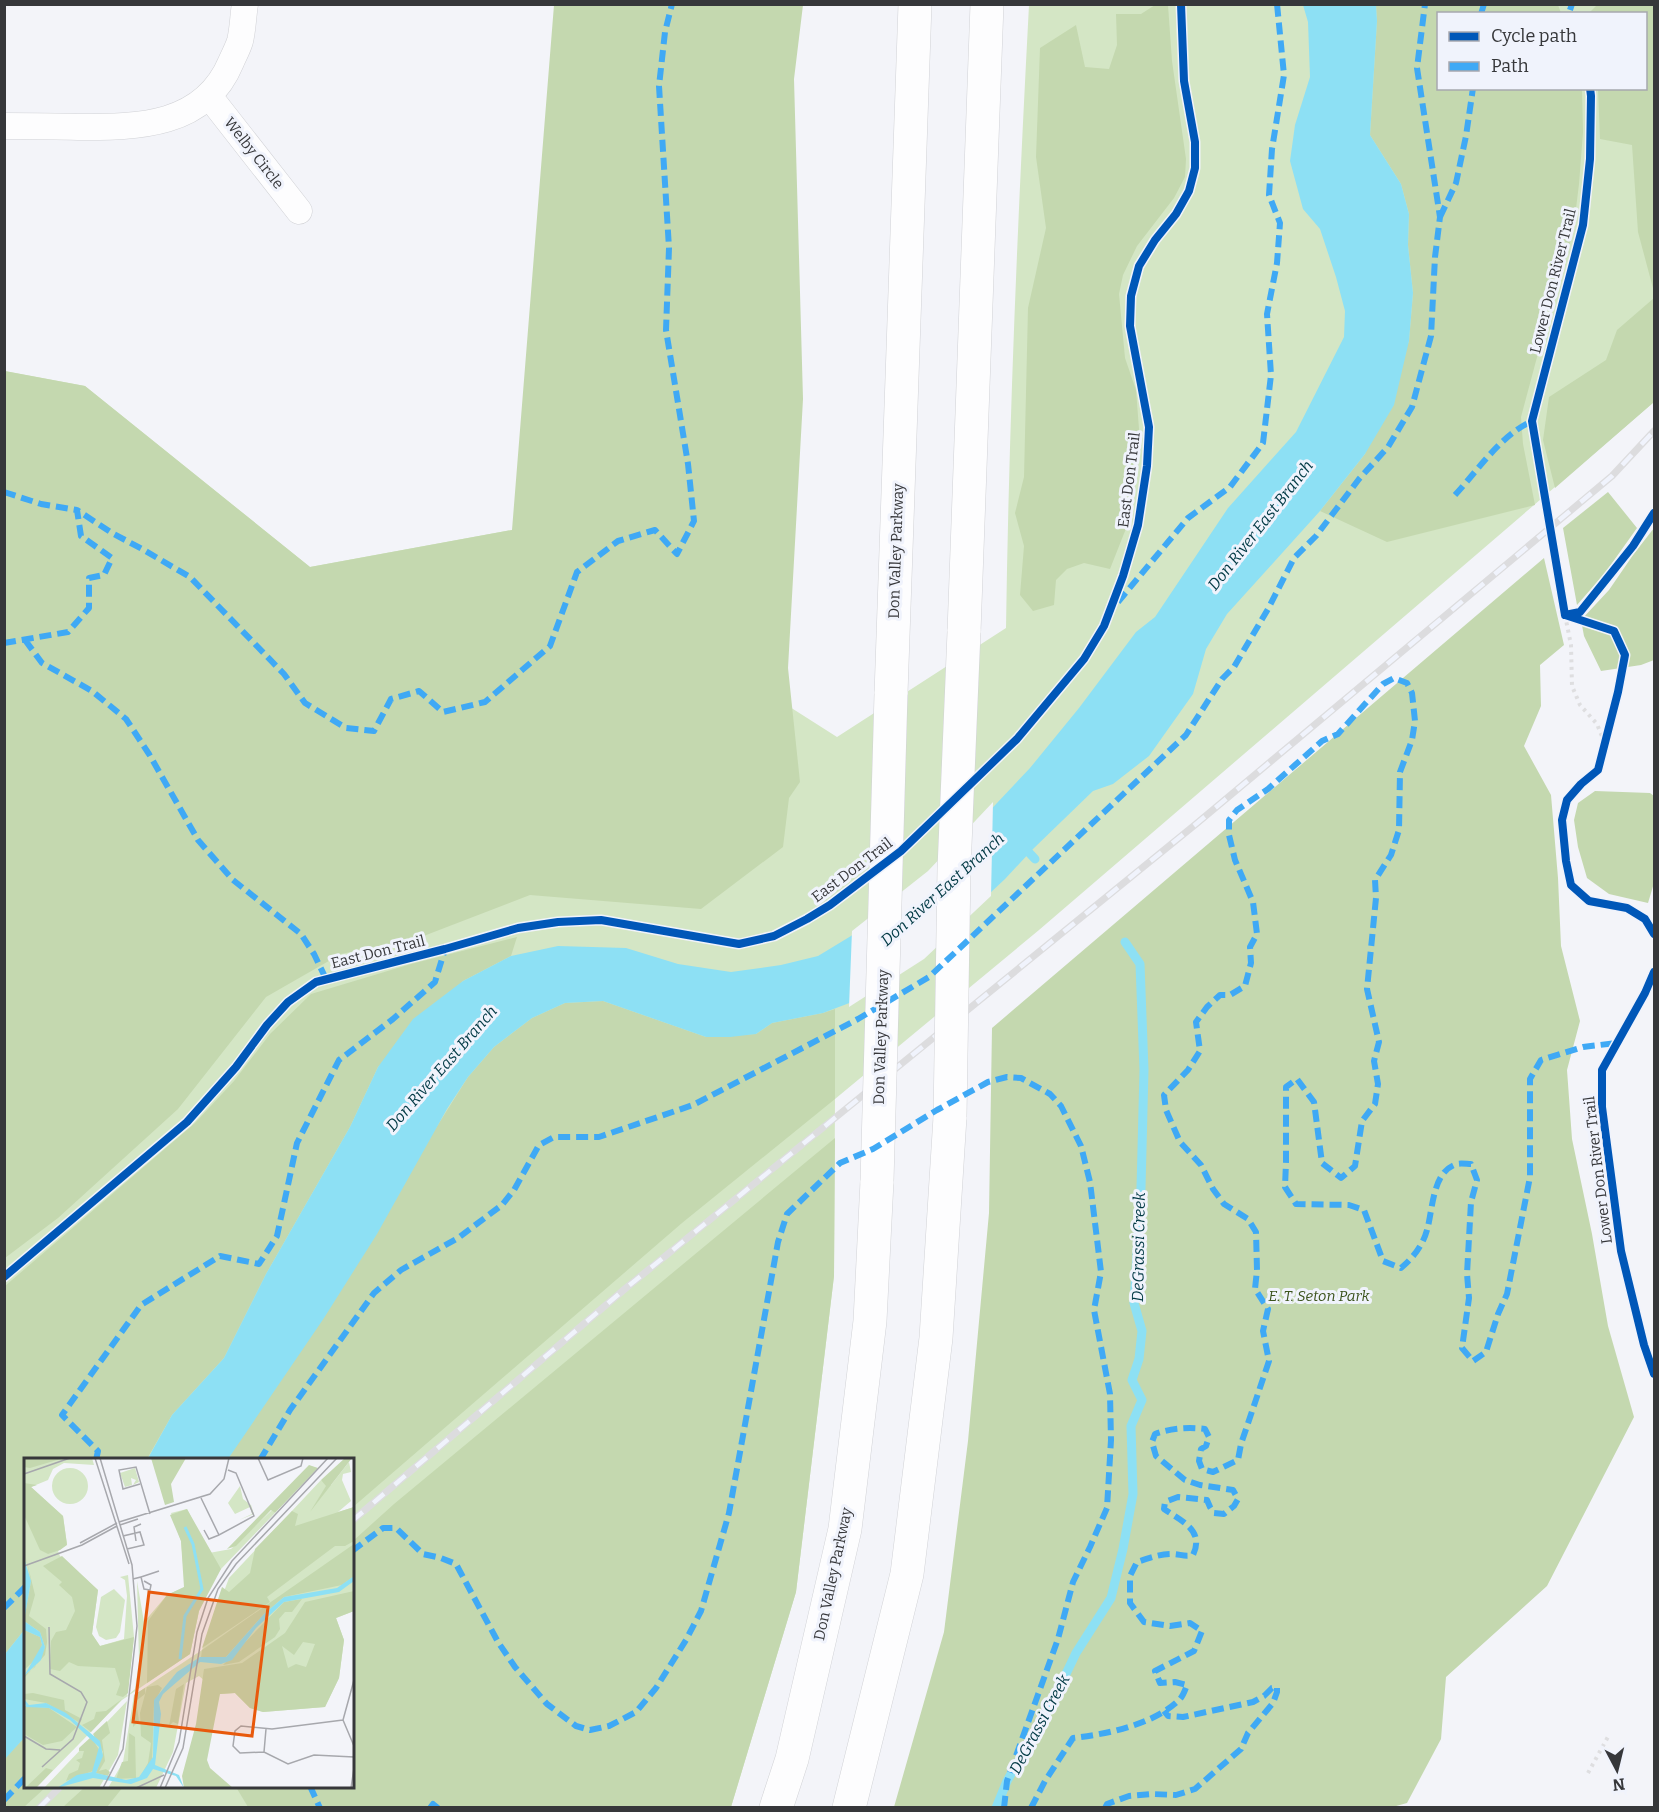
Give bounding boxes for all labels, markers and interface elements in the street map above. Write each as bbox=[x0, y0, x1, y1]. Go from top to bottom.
legend bbox=[1437, 12, 1647, 90]
text: Cycle path bbox=[1491, 25, 1577, 47]
text: Path bbox=[1491, 55, 1529, 77]
street label: Welby Circle bbox=[220, 114, 288, 192]
street label: Lower Don River Trail bbox=[1526, 207, 1580, 355]
street label: East Don Trail bbox=[1114, 431, 1144, 529]
water label: Don River East Branch bbox=[1204, 457, 1317, 594]
street label: Don Valley Parkway bbox=[885, 483, 907, 619]
water label: Don River East Branch bbox=[877, 829, 1008, 950]
street label: East Don Trail bbox=[808, 834, 896, 906]
street label: East Don Trail bbox=[329, 932, 427, 972]
street label: Don Valley Parkway bbox=[870, 969, 892, 1105]
water label: Don River East Branch bbox=[382, 1002, 501, 1135]
street label: Lower Don River Trail bbox=[1580, 1095, 1616, 1245]
water label: DeGrassi Creek bbox=[1128, 1192, 1149, 1302]
park label: E. T. Seton Park bbox=[1268, 1287, 1371, 1305]
inset map bbox=[24, 1458, 354, 1788]
street label: Don Valley Parkway bbox=[810, 1506, 856, 1642]
water label: DeGrassi Creek bbox=[1005, 1671, 1074, 1777]
north arrow bbox=[1587, 1740, 1647, 1800]
text: N bbox=[1611, 1774, 1626, 1795]

